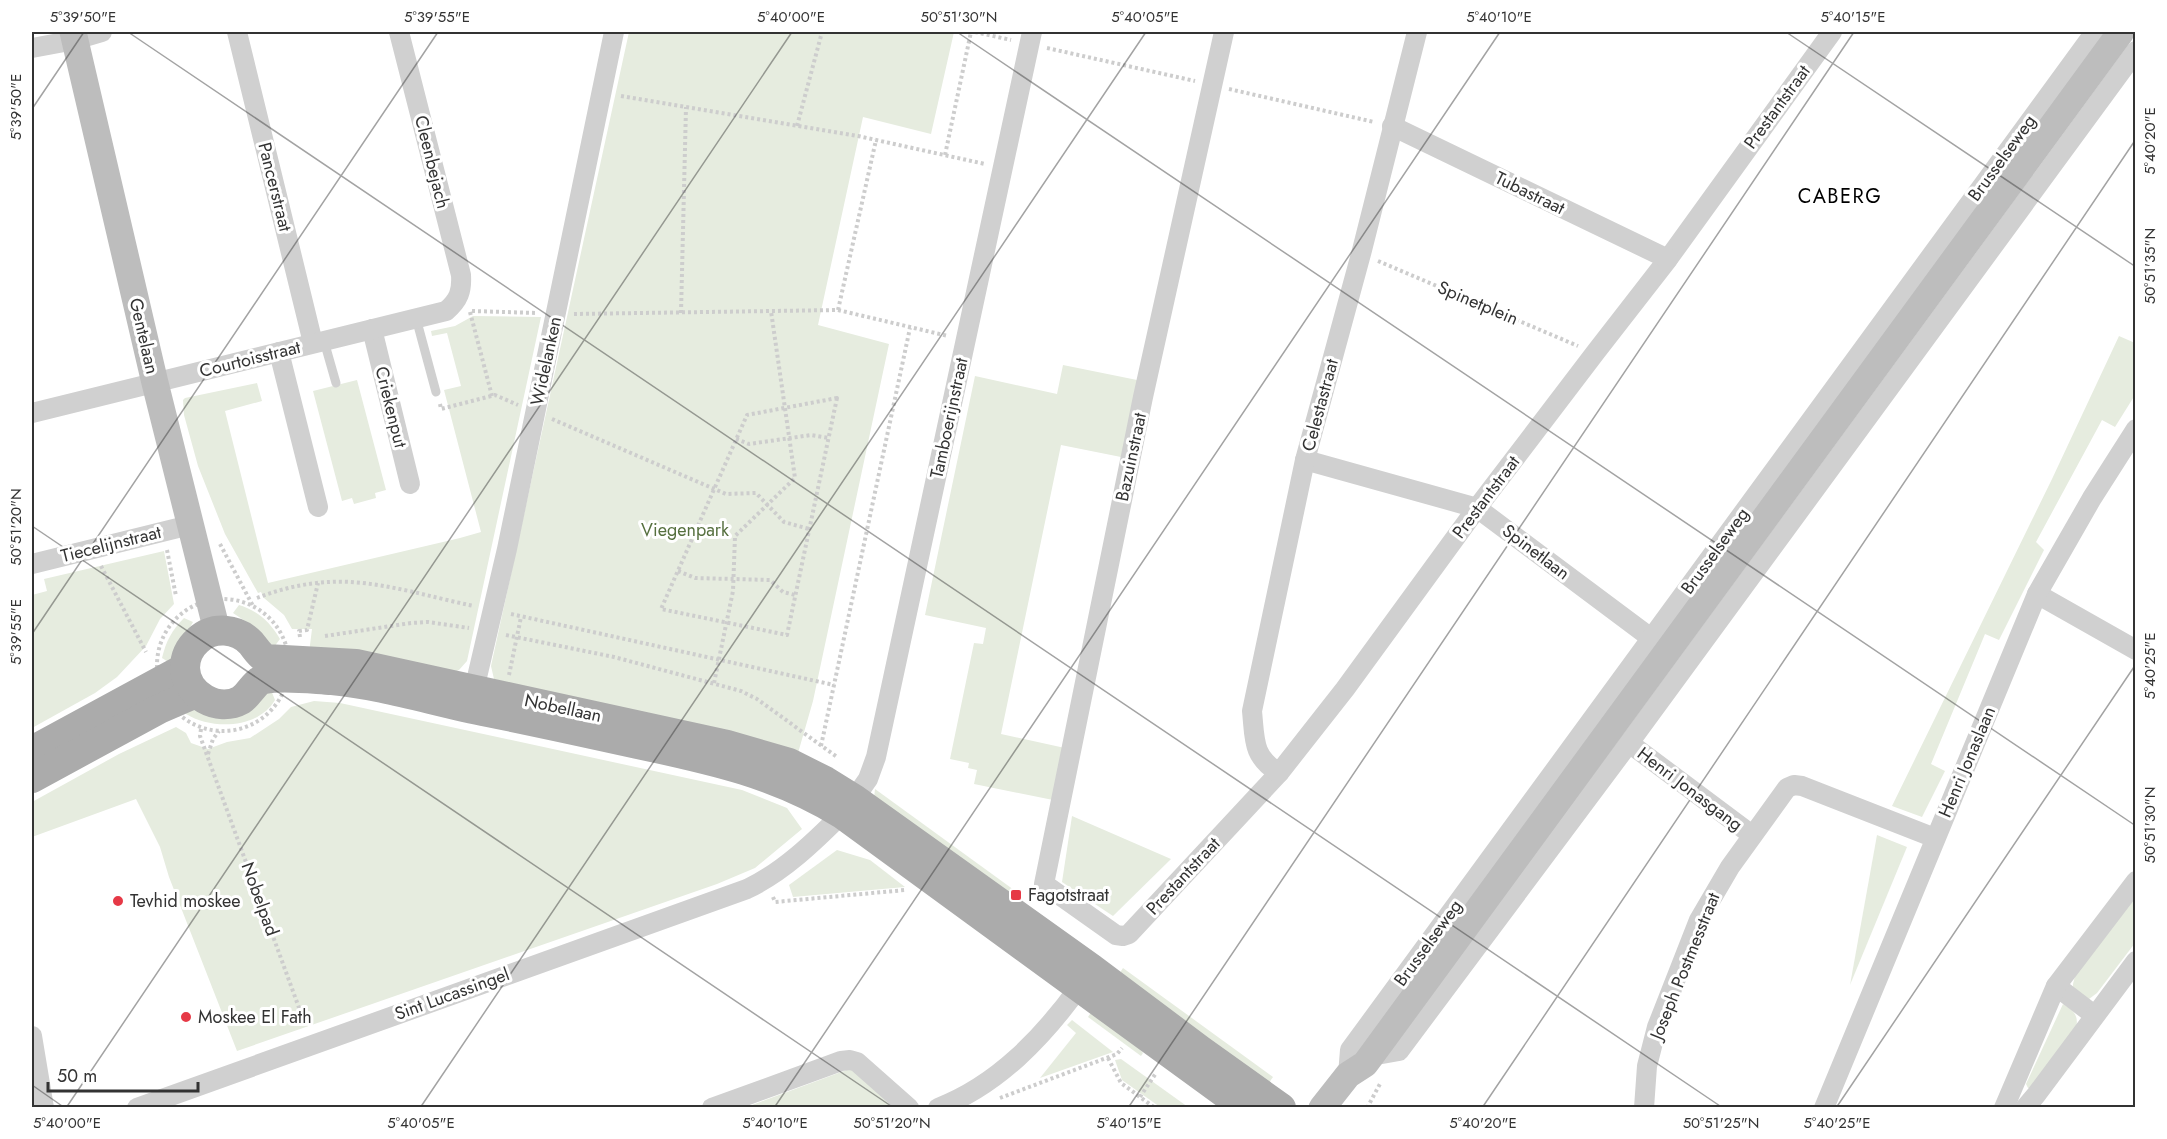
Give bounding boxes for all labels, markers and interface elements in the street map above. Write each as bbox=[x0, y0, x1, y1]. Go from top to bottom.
text: 5°39'50"E bbox=[50, 6, 116, 28]
text: 5°39'55"E bbox=[404, 6, 470, 28]
text: 5°40'00"E bbox=[757, 6, 825, 28]
text: 50°51'30"N bbox=[921, 6, 997, 28]
text: 5°40'05"E bbox=[1111, 6, 1179, 28]
text: 5°40'10"E bbox=[1466, 6, 1532, 28]
text: 5°40'15"E bbox=[1820, 6, 1886, 28]
street label: Prestantstraat bbox=[1738, 59, 1817, 154]
text: 5°39'50"E bbox=[5, 74, 27, 140]
text: 5°40'20"E bbox=[2139, 107, 2161, 175]
street label: Brusselseweg bbox=[1962, 109, 2042, 207]
street label: Cleenbejach bbox=[408, 113, 456, 211]
street label: Pancerstraat bbox=[251, 140, 299, 235]
street label: Tubastraat bbox=[1491, 165, 1570, 221]
district label: CABERG bbox=[1798, 182, 1882, 211]
text: 50°51'35"N bbox=[2139, 228, 2161, 304]
street label: Spinetplein bbox=[1433, 274, 1523, 332]
street label: Gentelaan bbox=[123, 295, 165, 377]
street label: Widelanken bbox=[524, 314, 568, 408]
street label: Courtoisstraat bbox=[197, 334, 304, 384]
street label: Tamboerijnstraat bbox=[924, 355, 975, 481]
street label: Celestastraat bbox=[1295, 355, 1345, 454]
street label: Criekenput bbox=[368, 364, 414, 451]
street label: Bazuinstraat bbox=[1109, 410, 1153, 504]
street label: Prestantstraat bbox=[1446, 449, 1526, 544]
text: 50°51'20"N bbox=[5, 488, 27, 566]
street label: Brusselseweg bbox=[1675, 502, 1755, 600]
park label: Viegenpark bbox=[641, 517, 729, 543]
street label: Spinetlaan bbox=[1497, 518, 1575, 586]
street label: Tiecelijnstraat bbox=[58, 519, 164, 569]
text: 5°39'55"E bbox=[5, 599, 27, 665]
text: 5°40'25"E bbox=[2139, 633, 2161, 699]
street label: Nobellaan bbox=[522, 687, 604, 729]
street label: Henri Jonaslaan bbox=[1932, 702, 2002, 822]
street label: Henri Jonasgang bbox=[1632, 741, 1748, 837]
text: 50°51'30"N bbox=[2139, 787, 2161, 863]
street label: Prestantstraat bbox=[1140, 831, 1226, 921]
street label: Nobelpad bbox=[235, 859, 285, 939]
place label: Fagotstraat bbox=[1028, 882, 1110, 908]
place label: Tevhid moskee bbox=[130, 888, 241, 914]
marker: Fagotstraat bbox=[1009, 888, 1023, 902]
street label: Joseph Postmesstraat bbox=[1643, 888, 1727, 1045]
marker: Tevhid moskee bbox=[111, 894, 125, 908]
street label: Brusselseweg bbox=[1388, 894, 1468, 992]
street label: Sint Lucassingel bbox=[391, 961, 513, 1027]
place label: Moskee El Fath bbox=[198, 1004, 312, 1030]
marker: Moskee El Fath bbox=[179, 1010, 193, 1024]
scale bar bbox=[48, 1055, 198, 1093]
text: 50 m bbox=[57, 1063, 97, 1089]
text: 5°40'00"E bbox=[33, 1112, 101, 1134]
text: 5°40'05"E bbox=[387, 1112, 455, 1134]
text: 5°40'10"E bbox=[742, 1112, 808, 1134]
text: 50°51'20"N bbox=[853, 1112, 931, 1134]
text: 5°40'15"E bbox=[1096, 1112, 1162, 1134]
text: 5°40'20"E bbox=[1449, 1112, 1517, 1134]
text: 50°51'25"N bbox=[1683, 1112, 1759, 1134]
text: 5°40'25"E bbox=[1804, 1112, 1870, 1134]

